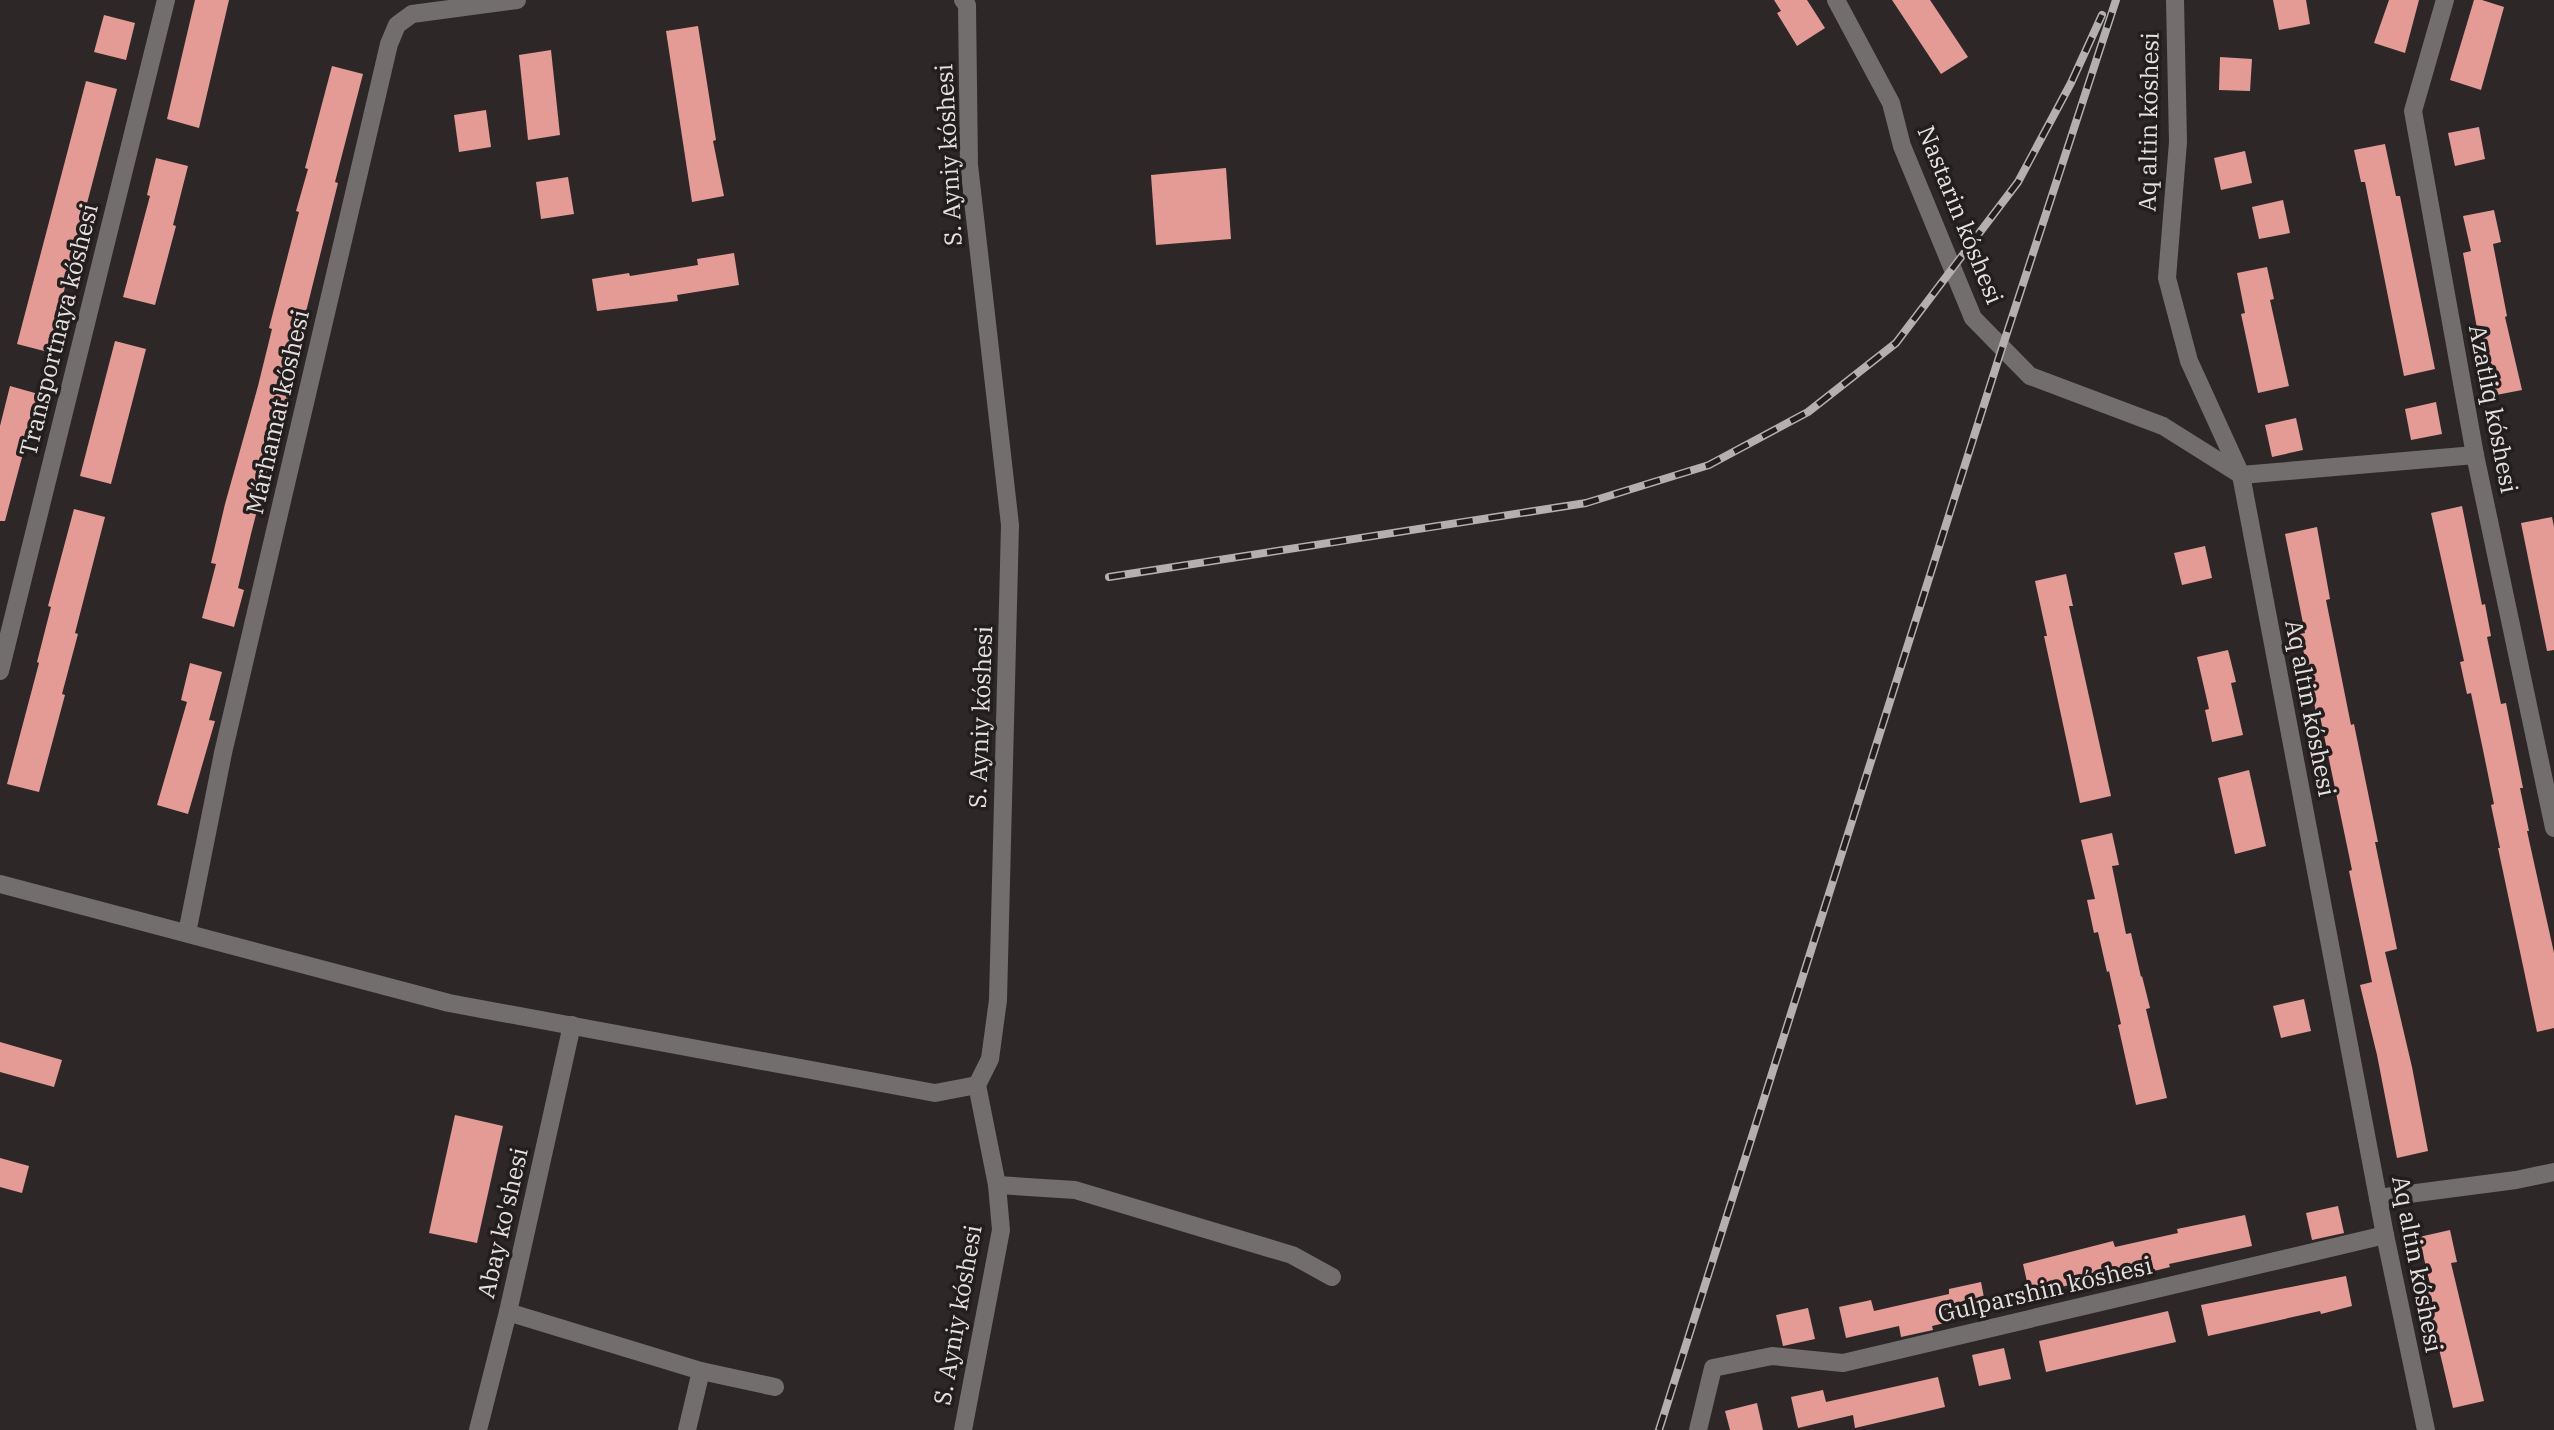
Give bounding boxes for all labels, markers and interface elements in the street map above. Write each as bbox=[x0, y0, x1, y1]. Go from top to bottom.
street label: Aq altin kóshesi bbox=[2130, 32, 2166, 212]
street label: S. Ayniy kóshesi bbox=[927, 63, 969, 247]
street label: Nastarin kóshesi bbox=[1911, 121, 2011, 309]
street label: Transportnaya kóshesi bbox=[11, 200, 105, 459]
street label: Márhamat kóshesi bbox=[238, 307, 316, 517]
street label: Azatliq kóshesi bbox=[2462, 322, 2526, 496]
street label: Aq altin kóshesi bbox=[2278, 617, 2344, 799]
street label: S. Ayniy kóshesi bbox=[961, 625, 999, 809]
street label: Abay ko'shesi bbox=[469, 1144, 535, 1301]
street label: Aq altin kóshesi bbox=[2385, 1173, 2451, 1355]
street label: S. Ayniy kóshesi bbox=[925, 1222, 989, 1407]
street label: Gulparshin kóshesi bbox=[1934, 1249, 2155, 1329]

